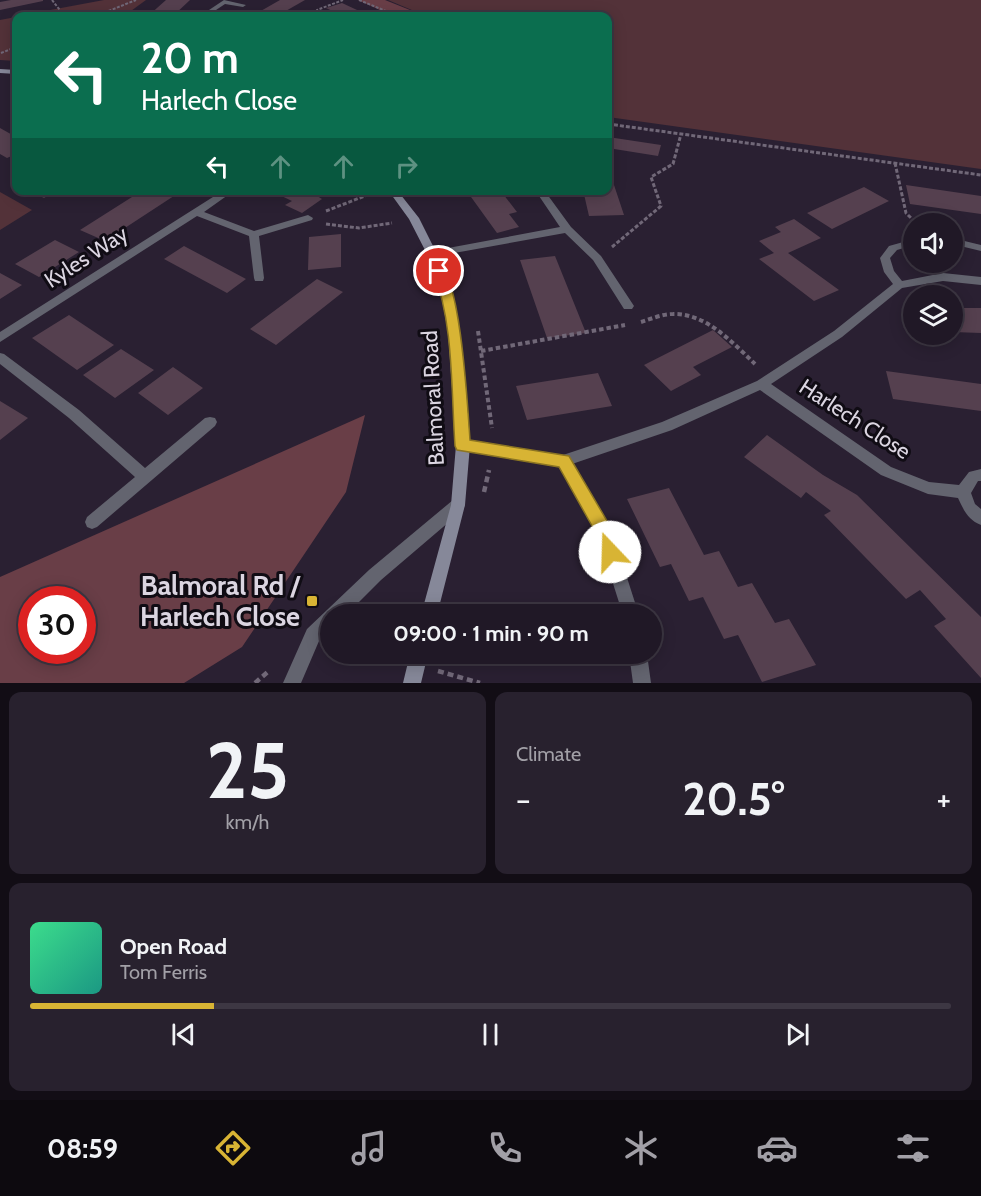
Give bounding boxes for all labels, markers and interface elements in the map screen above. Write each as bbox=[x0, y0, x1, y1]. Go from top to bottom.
text: 20 m bbox=[141, 32, 239, 84]
icon: left bbox=[42, 36, 120, 114]
text: Harlech Close bbox=[141, 84, 297, 117]
icon: left bbox=[201, 150, 234, 183]
icon: ahead bbox=[264, 150, 297, 183]
icon: ahead bbox=[327, 150, 360, 183]
icon: right bbox=[390, 150, 423, 183]
map controls bbox=[903, 213, 963, 345]
button: sound bbox=[903, 213, 963, 273]
street label: Kyles Way bbox=[39, 220, 133, 294]
pin bbox=[413, 245, 464, 296]
icon: arrive bbox=[422, 254, 455, 287]
button: layers bbox=[903, 285, 963, 345]
street label: Balmoral Road bbox=[416, 330, 450, 466]
street label: Harlech Close bbox=[794, 373, 916, 465]
position arrow bbox=[578, 520, 642, 584]
place label: Balmoral Rd / Harlech Close bbox=[140, 569, 301, 633]
speed limit sign: 30 bbox=[18, 586, 96, 664]
marker: Balmoral Rd / Harlech Close bbox=[305, 594, 319, 608]
text: 09:00 · 1 min · 90 m bbox=[393, 620, 589, 647]
text: 25 bbox=[206, 723, 289, 818]
text: Climate bbox=[516, 742, 581, 766]
text: 20.5° bbox=[682, 772, 785, 826]
text: − bbox=[516, 779, 531, 819]
text: + bbox=[936, 779, 951, 819]
text: km/h bbox=[226, 810, 269, 834]
text: Open Road bbox=[120, 933, 227, 960]
text: Tom Ferris bbox=[120, 960, 207, 984]
icon: previous bbox=[167, 1018, 200, 1051]
icon: pause bbox=[474, 1018, 507, 1051]
icon: next bbox=[781, 1018, 814, 1051]
icon: directions bbox=[212, 1127, 254, 1169]
icon: music bbox=[348, 1127, 390, 1169]
icon: phone bbox=[484, 1127, 526, 1169]
icon: climate bbox=[620, 1127, 662, 1169]
icon: car bbox=[756, 1127, 798, 1169]
icon: filters bbox=[892, 1127, 934, 1169]
text: 08:59 bbox=[47, 1132, 118, 1165]

